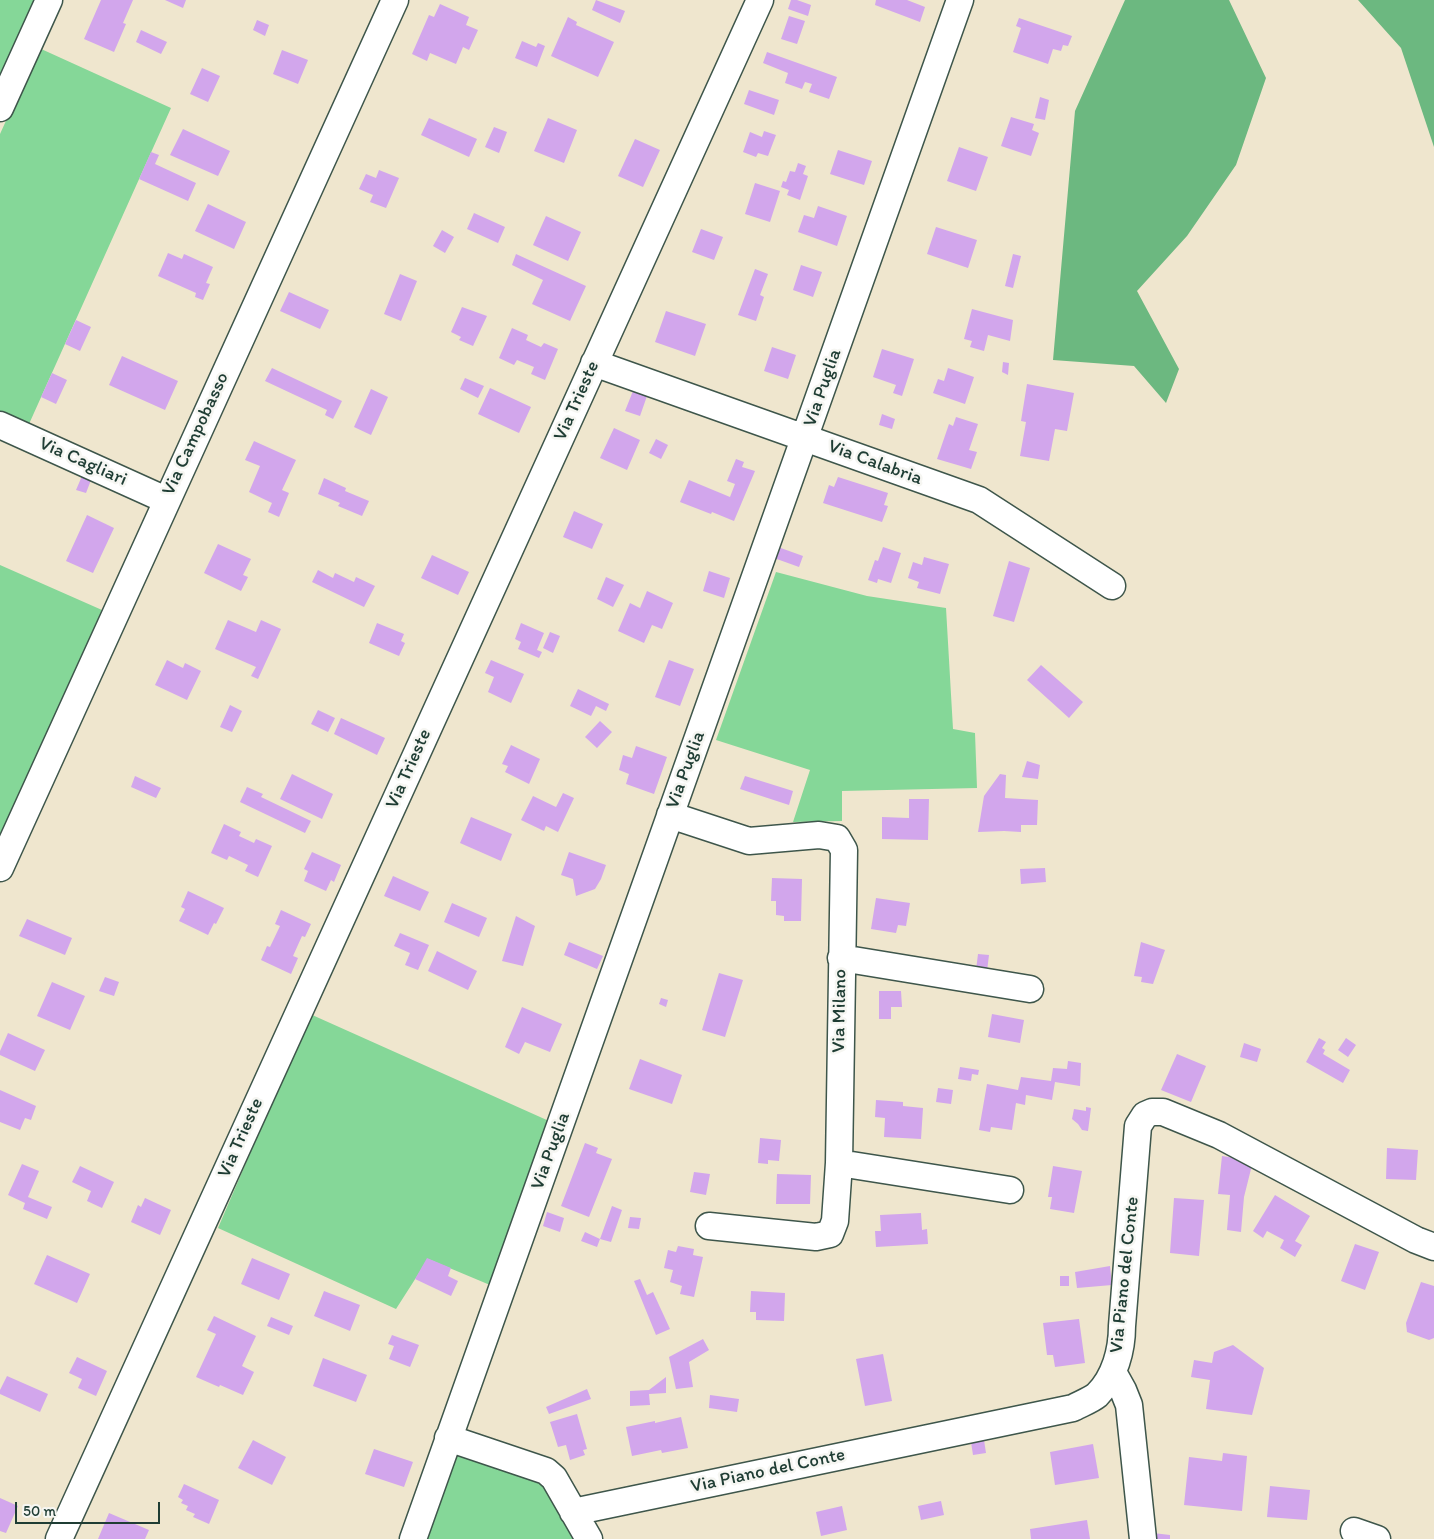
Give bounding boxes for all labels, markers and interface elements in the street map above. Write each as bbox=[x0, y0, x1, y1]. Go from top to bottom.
street label: Via Puglia bbox=[799, 346, 847, 430]
street label: Via Trieste bbox=[549, 357, 605, 445]
street label: Via Campobasso bbox=[158, 369, 234, 499]
street label: Via Cagliari bbox=[35, 432, 131, 492]
street label: Via Calabria bbox=[825, 435, 925, 491]
street label: Via Trieste bbox=[381, 725, 437, 813]
street label: Via Puglia bbox=[661, 728, 711, 812]
street label: Via Milano bbox=[828, 969, 852, 1053]
street label: Via Trieste bbox=[213, 1094, 269, 1182]
street label: Via Puglia bbox=[526, 1109, 576, 1193]
street label: Via Piano del Conte bbox=[1105, 1196, 1145, 1354]
street label: Via Piano del Conte bbox=[689, 1443, 847, 1499]
scale bar bbox=[18, 1492, 162, 1524]
text: 50 m bbox=[23, 1502, 56, 1520]

